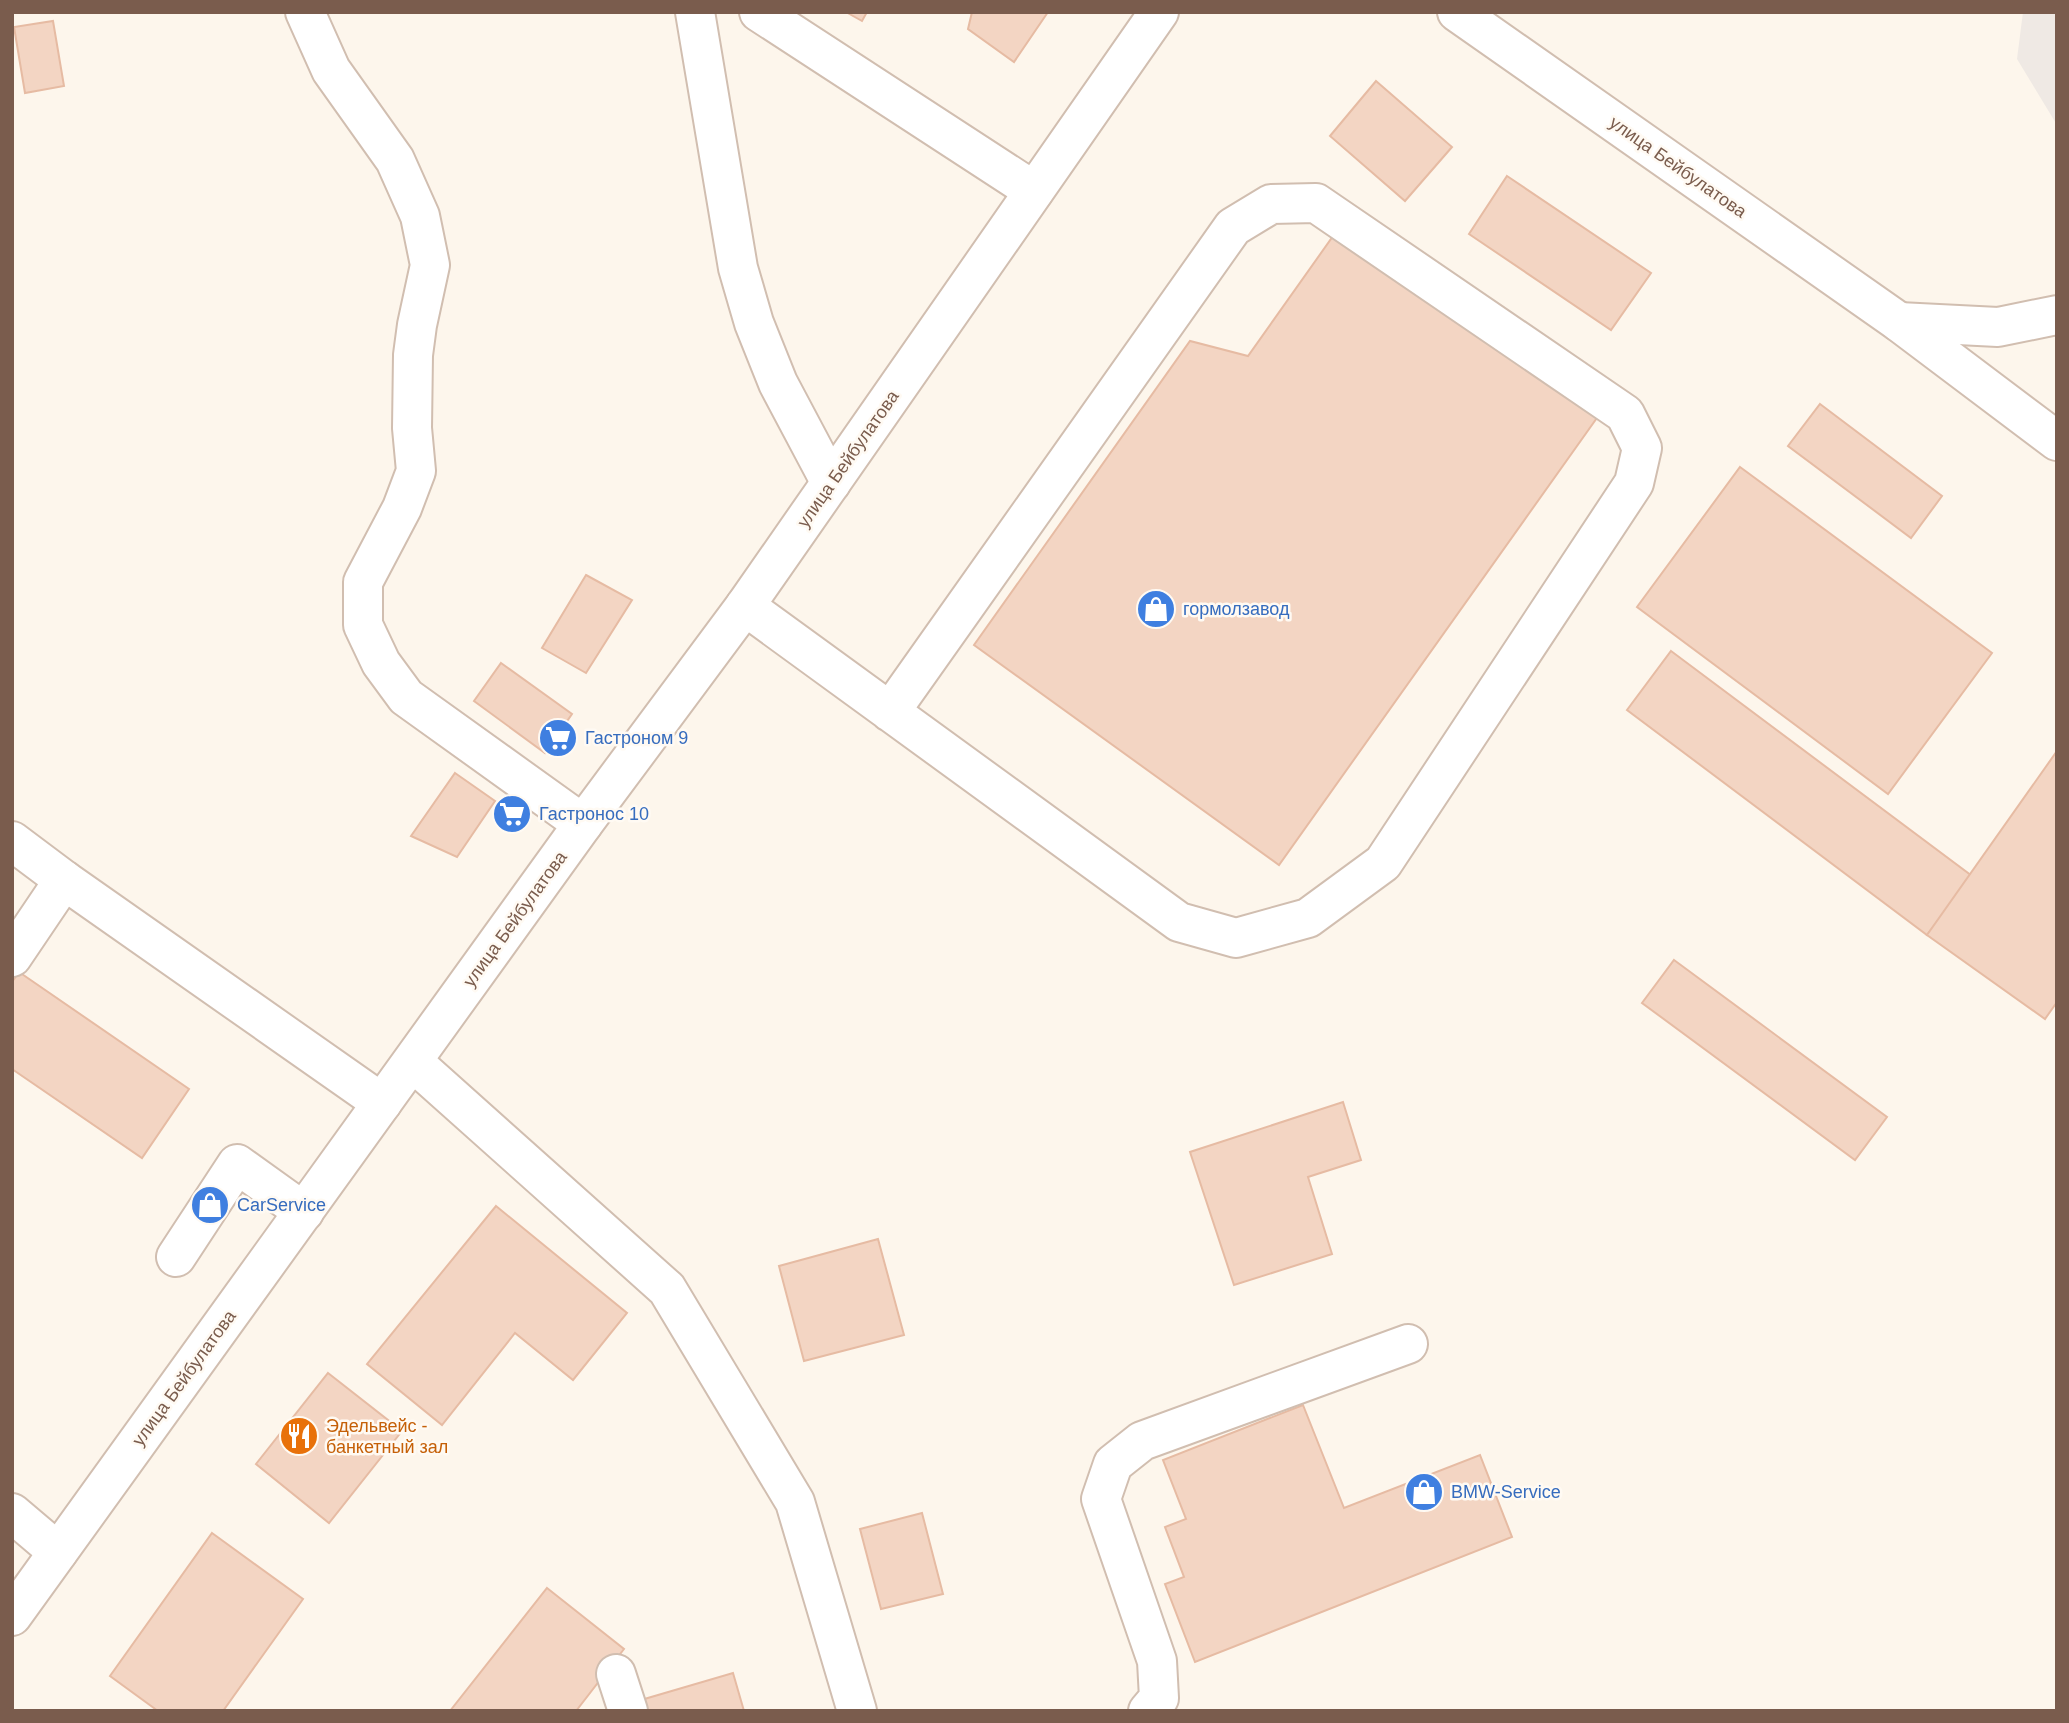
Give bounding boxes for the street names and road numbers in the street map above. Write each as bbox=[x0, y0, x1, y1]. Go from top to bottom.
street label: улица Бейбулатова bbox=[1606, 112, 1751, 222]
street label: улица Бейбулатова bbox=[793, 386, 903, 531]
street label: улица Бейбулатова bbox=[459, 847, 571, 991]
street label: улица Бейбулатова bbox=[128, 1306, 240, 1450]

